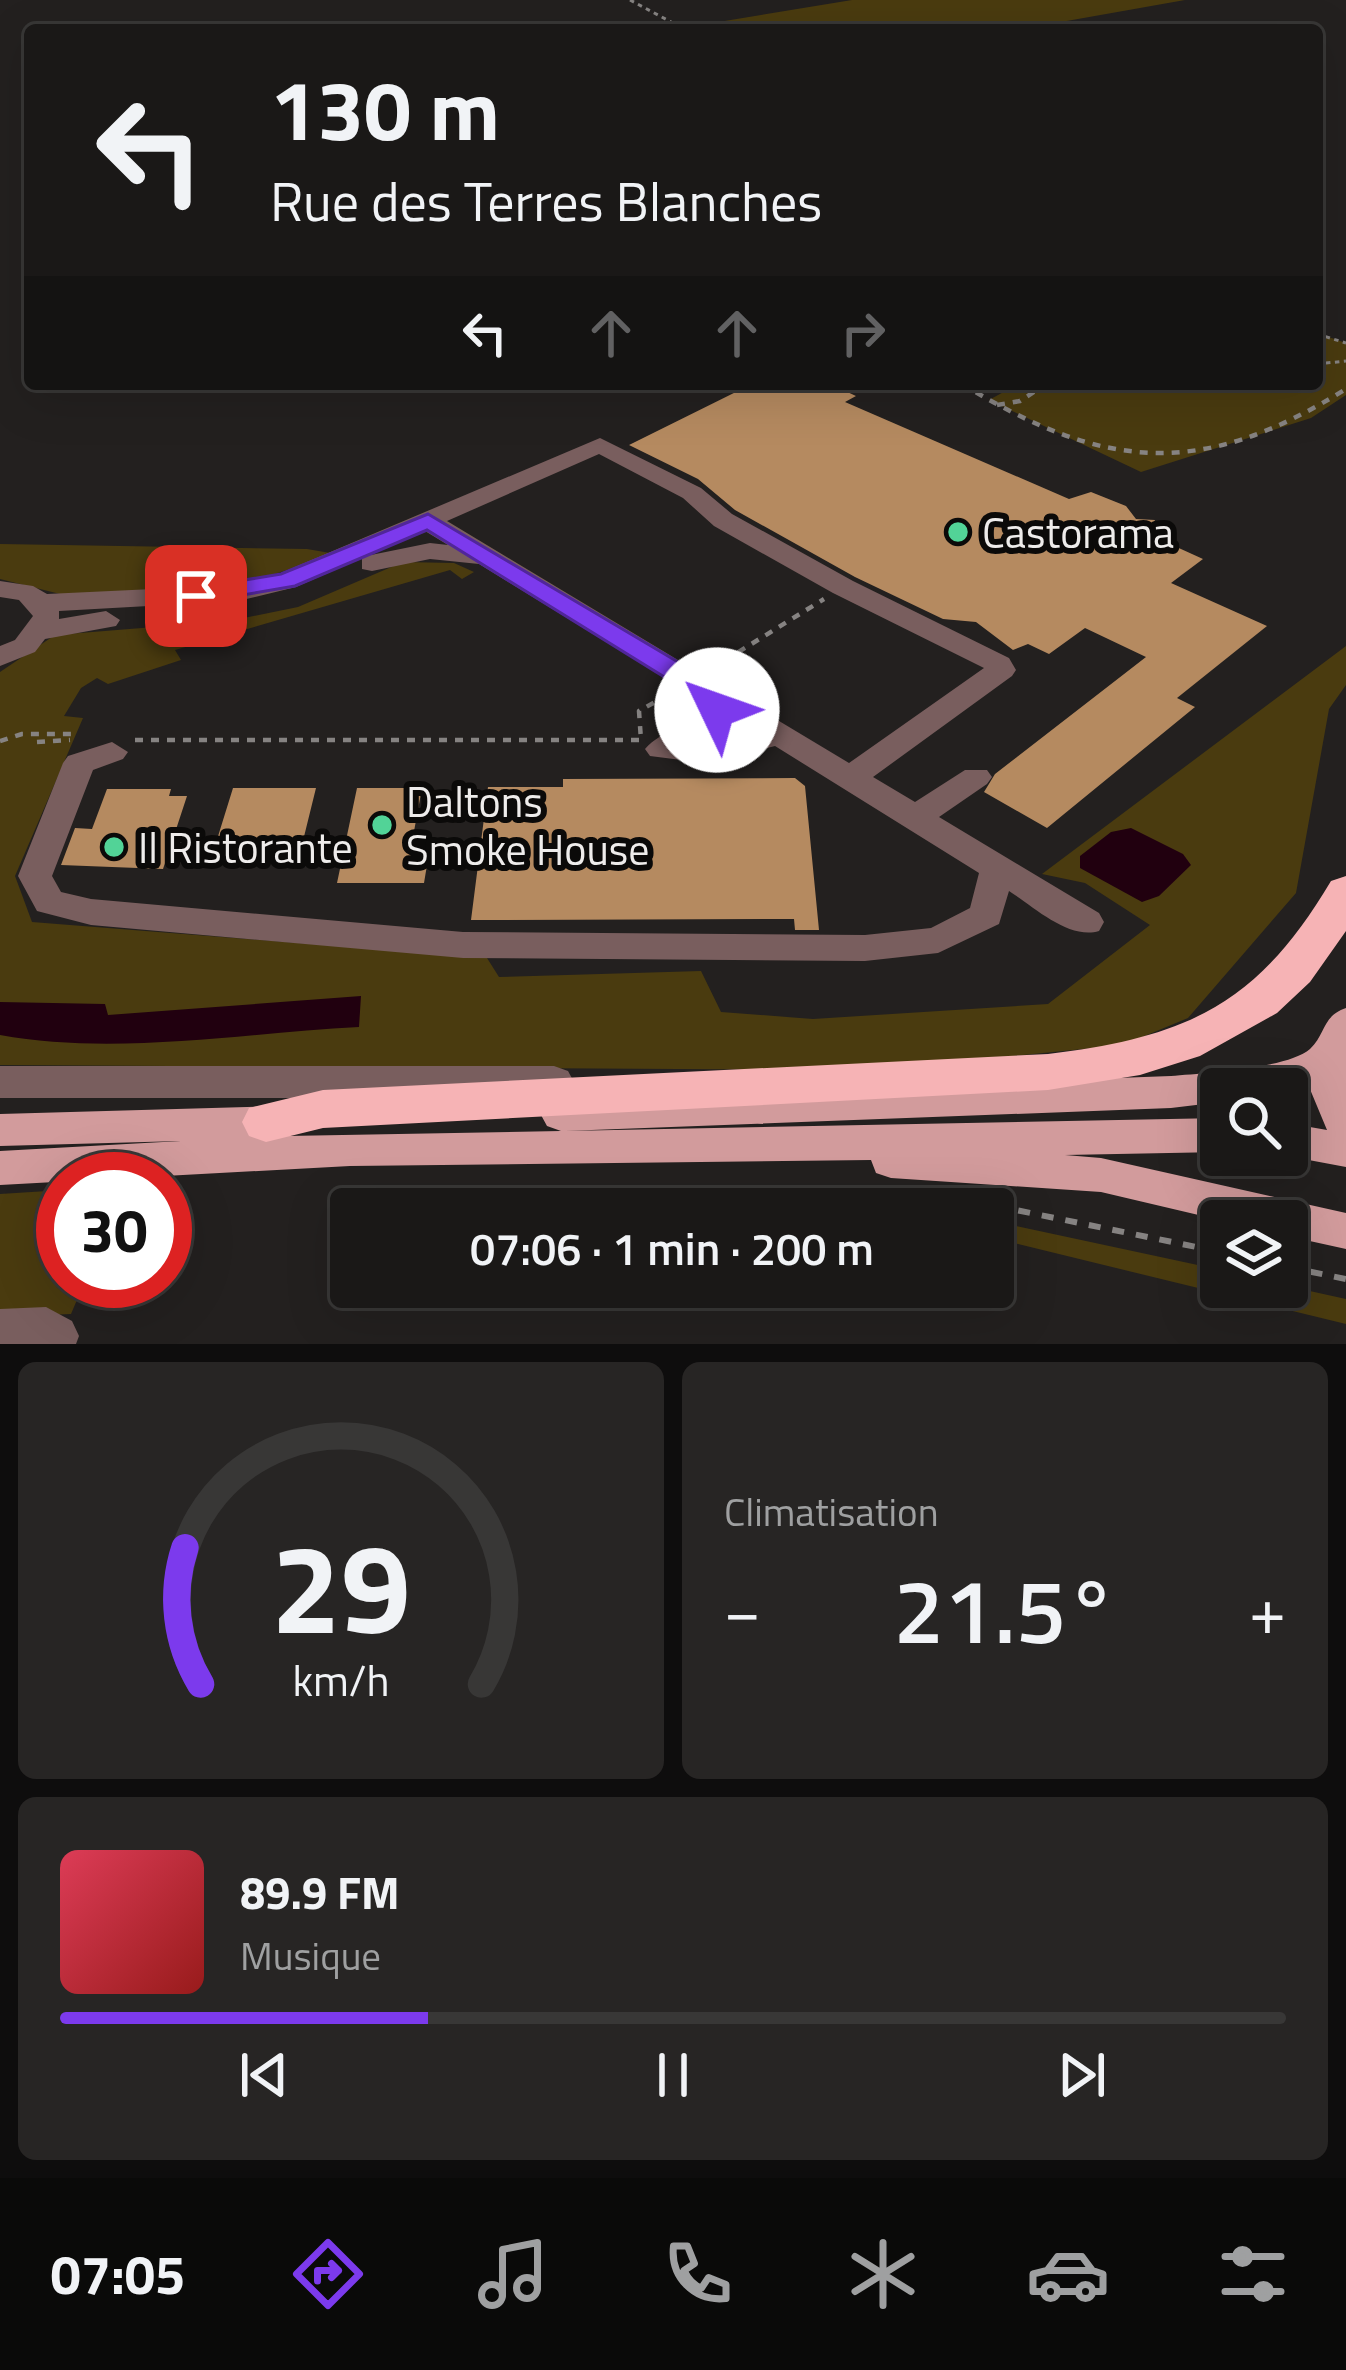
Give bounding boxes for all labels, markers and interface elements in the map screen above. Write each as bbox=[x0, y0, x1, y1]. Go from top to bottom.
text: 130 m bbox=[270, 45, 500, 173]
icon: left bbox=[72, 72, 228, 228]
text: Rue des Terres Blanches bbox=[270, 160, 822, 242]
icon: left bbox=[452, 300, 518, 366]
icon: ahead bbox=[578, 300, 644, 366]
icon: ahead bbox=[704, 300, 770, 366]
icon: right bbox=[830, 300, 896, 366]
place label: Castorama bbox=[982, 500, 1174, 564]
marker: Castorama bbox=[945, 519, 971, 545]
pin bbox=[145, 545, 247, 647]
icon: arrive bbox=[163, 563, 229, 629]
position arrow bbox=[654, 647, 780, 773]
place label: Daltons Smoke House bbox=[406, 769, 649, 881]
marker: Daltons Smoke House bbox=[369, 812, 395, 838]
place label: Il Ristorante bbox=[138, 815, 353, 879]
marker: Il Ristorante bbox=[101, 834, 127, 860]
map controls bbox=[1200, 1068, 1308, 1308]
button: search bbox=[1200, 1068, 1308, 1176]
speed limit sign: 30 bbox=[36, 1152, 192, 1308]
button: layers bbox=[1200, 1200, 1308, 1308]
text: 07:06 · 1 min · 200 m bbox=[470, 1214, 874, 1282]
text: Climatisation bbox=[724, 1482, 939, 1541]
text: 29 bbox=[271, 1492, 411, 1681]
text: 21.5° bbox=[893, 1541, 1117, 1678]
text: − bbox=[724, 1559, 761, 1660]
text: + bbox=[1249, 1559, 1286, 1660]
text: km/h bbox=[292, 1646, 390, 1712]
text: 89.9 FM bbox=[240, 1858, 400, 1926]
text: Musique bbox=[240, 1926, 381, 1985]
icon: previous bbox=[231, 2042, 297, 2108]
icon: pause bbox=[640, 2042, 706, 2108]
icon: next bbox=[1049, 2042, 1115, 2108]
icon: directions bbox=[286, 2232, 370, 2316]
icon: music bbox=[471, 2232, 555, 2316]
icon: phone bbox=[656, 2232, 740, 2316]
icon: climate bbox=[841, 2232, 925, 2316]
icon: car bbox=[1026, 2232, 1110, 2316]
icon: filters bbox=[1211, 2232, 1295, 2316]
text: 07:05 bbox=[51, 2233, 185, 2315]

